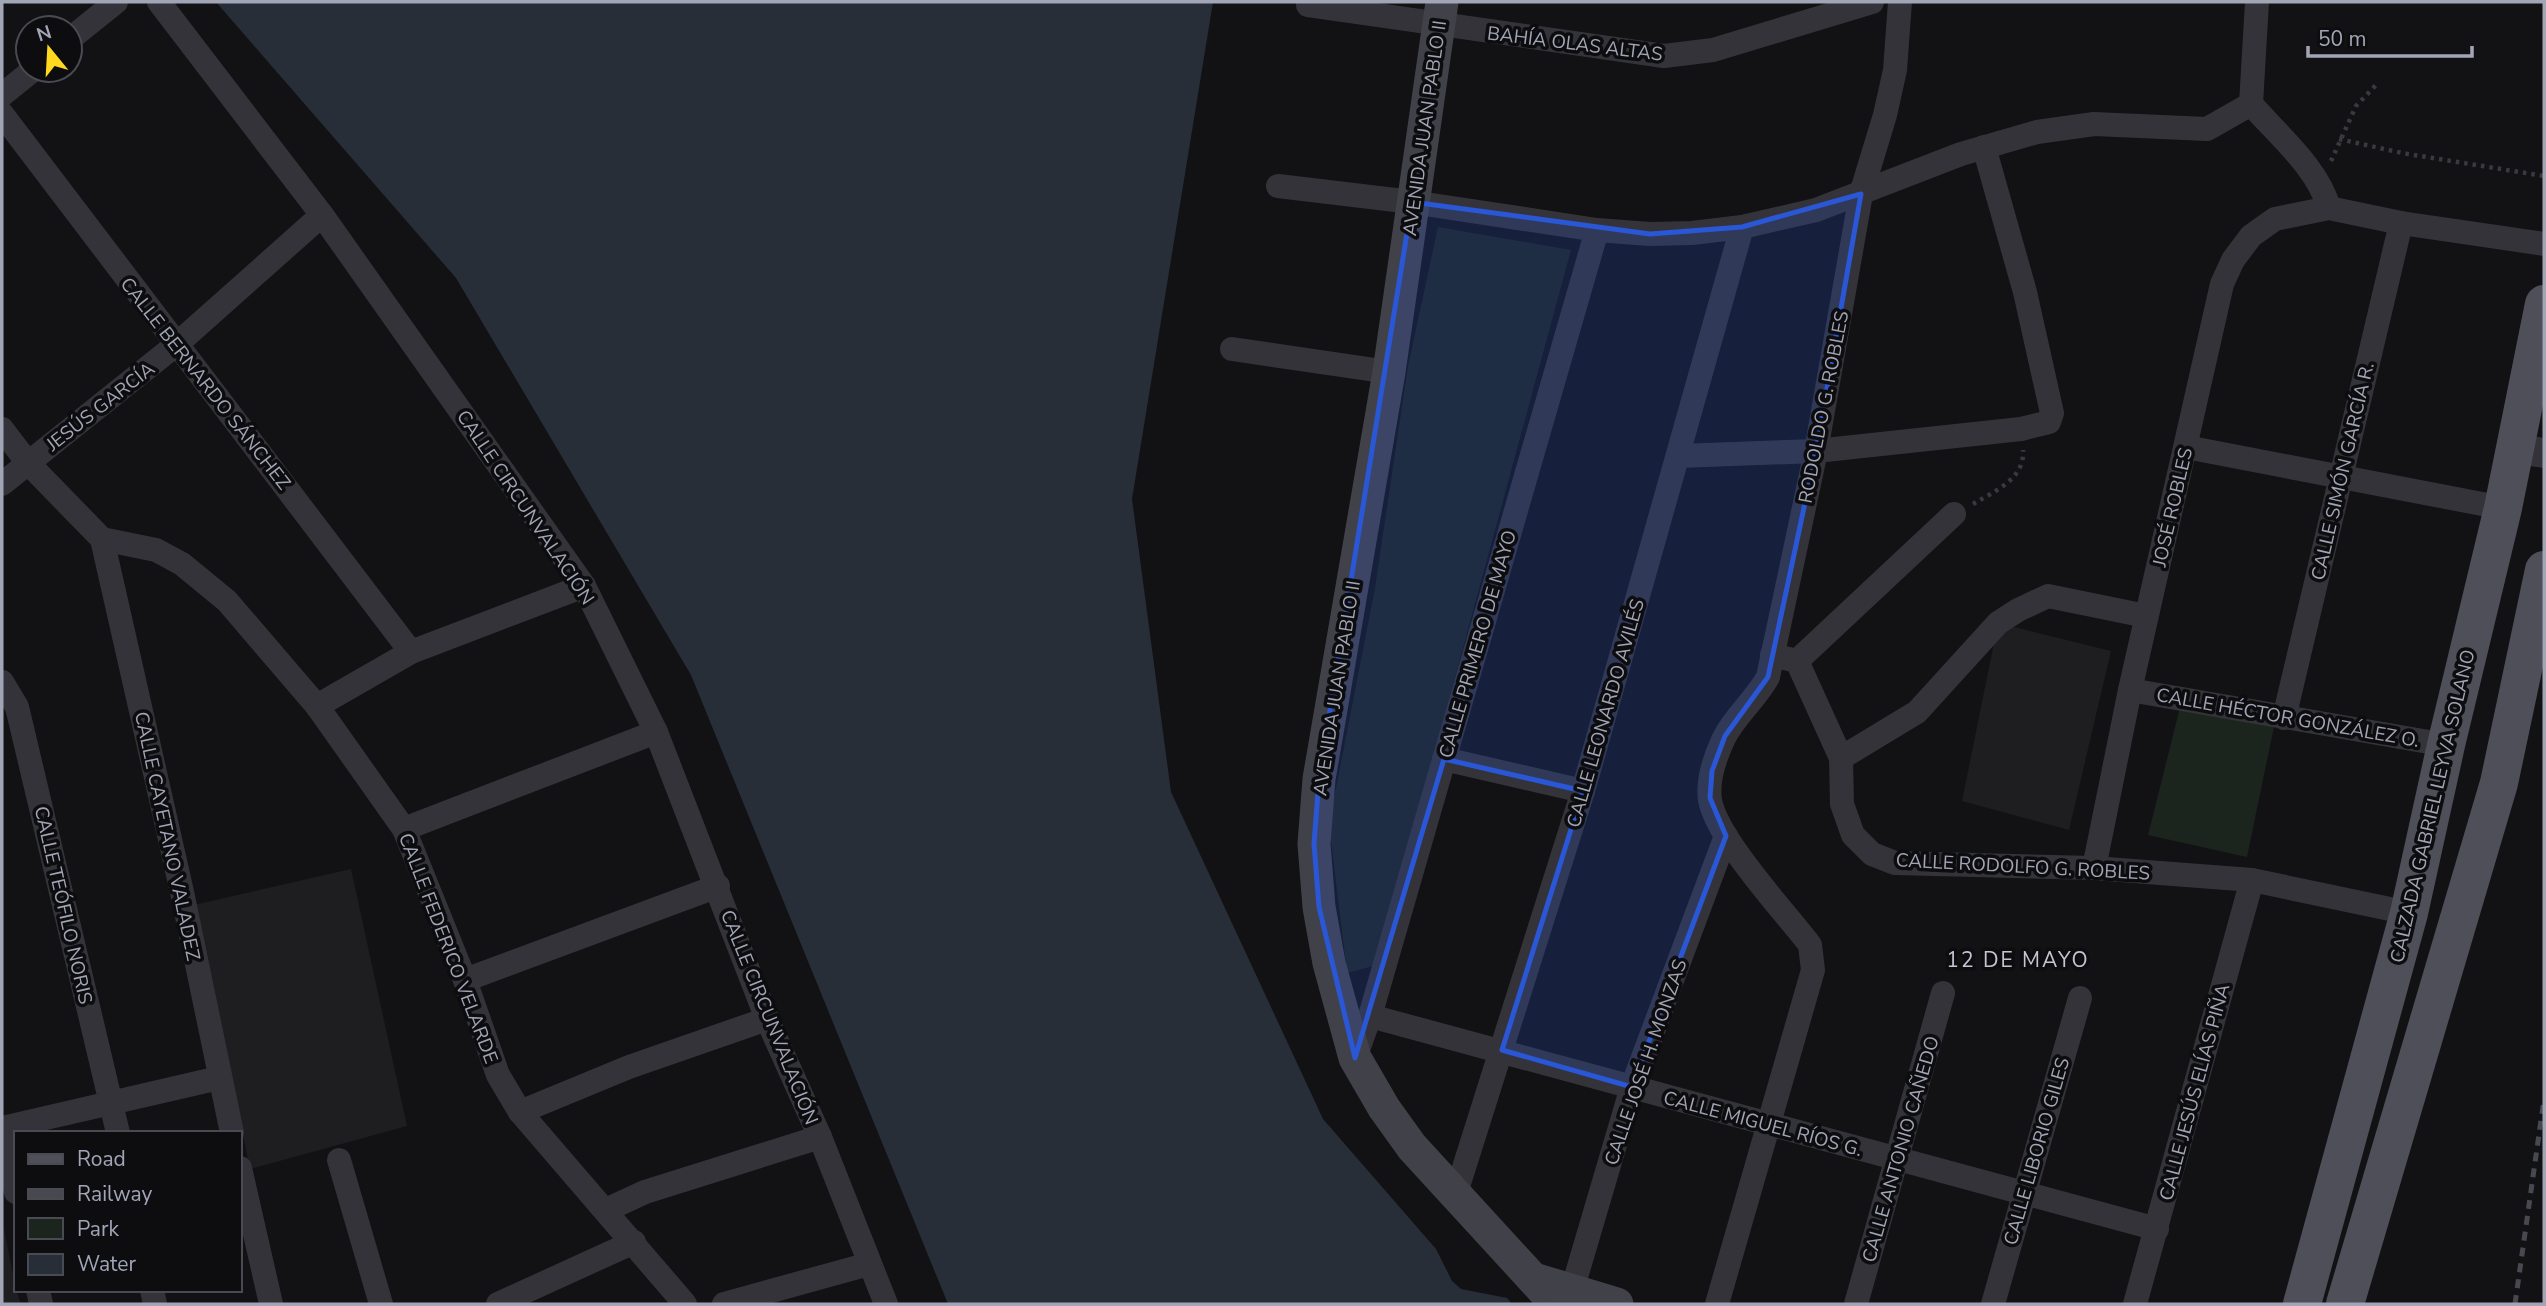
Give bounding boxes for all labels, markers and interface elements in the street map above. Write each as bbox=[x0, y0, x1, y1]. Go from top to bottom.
north arrow bbox=[14, 14, 84, 84]
scale bar bbox=[2308, 14, 2472, 58]
text: N bbox=[33, 19, 55, 48]
street label: AVENIDA JUAN PABLO II bbox=[1397, 19, 1453, 238]
street label: BAHÍA OLAS ALTAS bbox=[1486, 20, 1664, 68]
text: 50 m bbox=[2318, 25, 2367, 53]
street label: CALLE BERNARDO SÁNCHEZ bbox=[114, 272, 296, 495]
street label: RODOLDO G. ROBLES bbox=[1793, 309, 1855, 506]
street label: JESÚS GARCÍA bbox=[40, 356, 160, 458]
street label: CALLE SIMÓN GARCÍA R. bbox=[2305, 360, 2381, 583]
street label: CALLE CIRCUNVALACIÓN bbox=[450, 405, 600, 610]
street label: JOSÉ ROBLES bbox=[2146, 445, 2199, 570]
street label: CALLE PRIMERO DE MAYO bbox=[1433, 527, 1523, 761]
street label: AVENIDA JUAN PABLO II bbox=[1307, 579, 1367, 798]
street label: CALLE LEONARDO AVILÉS bbox=[1561, 596, 1651, 831]
street label: CALZADA GABRIEL LEYVA SOLANO bbox=[2384, 647, 2482, 965]
street label: CALLE HÉCTOR GONZÁLEZ O. bbox=[2154, 682, 2421, 754]
street label: CALLE CAYETANO VALADEZ bbox=[128, 709, 206, 963]
street label: CALLE TEÓFILO NORIS bbox=[28, 804, 98, 1007]
street label: CALLE FEDERICO VELARDE bbox=[392, 829, 504, 1067]
street label: CALLE RODOLFO G. ROBLES bbox=[1895, 847, 2151, 887]
street label: CALLE CIRCUNVALACIÓN bbox=[714, 906, 824, 1129]
district label: 12 DE MAYO bbox=[1946, 946, 2090, 974]
street label: CALLE JOSÉ H. MONZAS bbox=[1598, 956, 1693, 1169]
street label: CALLE JESÚS ELÍAS PIÑA bbox=[2154, 981, 2236, 1204]
street label: CALLE ANTONIO CAÑEDO bbox=[1856, 1033, 1946, 1266]
street label: CALLE LIBORIO GILES bbox=[1998, 1054, 2076, 1248]
street label: CALLE MIGUEL RÍOS G. bbox=[1660, 1085, 1865, 1163]
legend bbox=[14, 1131, 242, 1292]
text: Road bbox=[77, 1145, 126, 1173]
text: Railway bbox=[77, 1180, 152, 1208]
text: Park bbox=[77, 1215, 119, 1243]
text: Water bbox=[77, 1250, 136, 1278]

